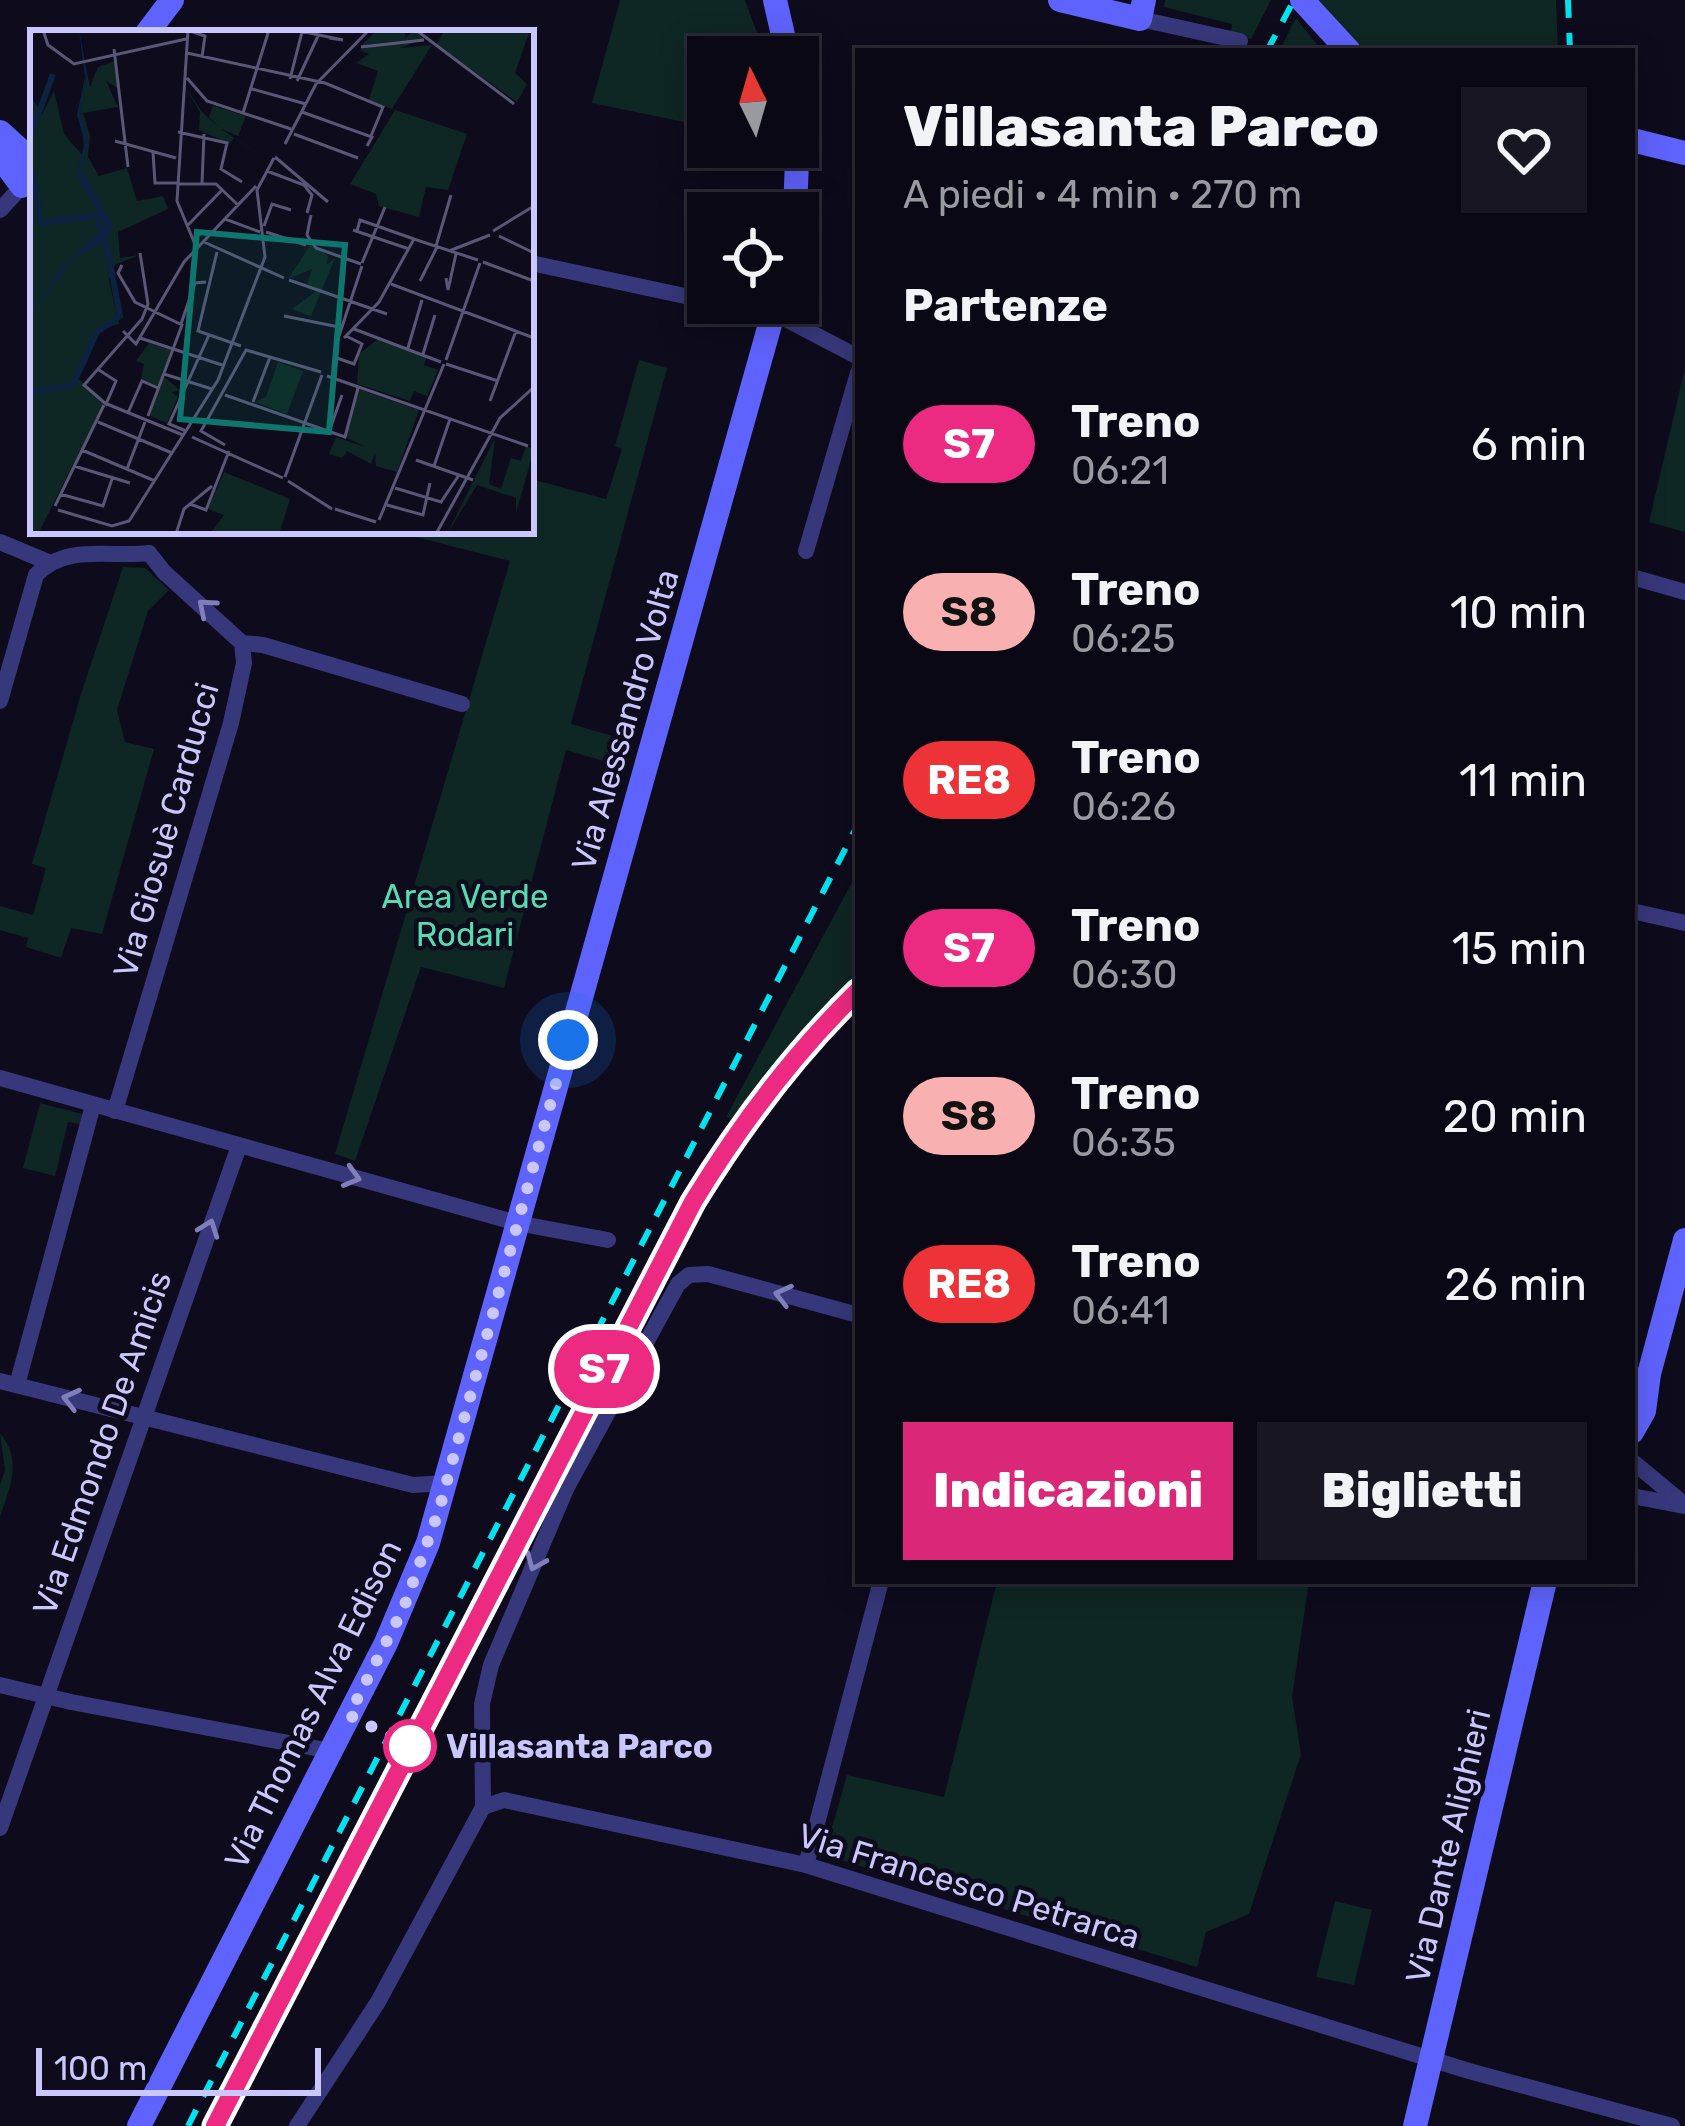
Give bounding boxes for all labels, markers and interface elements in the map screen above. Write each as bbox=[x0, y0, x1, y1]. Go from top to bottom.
inset map bbox=[30, 30, 534, 534]
north arrow bbox=[687, 36, 819, 168]
map controls bbox=[687, 36, 819, 324]
button: heart bbox=[1461, 87, 1587, 213]
text: Villasanta Parco bbox=[903, 93, 1379, 160]
text: A piedi · 4 min · 270 m bbox=[903, 172, 1302, 218]
button: locate bbox=[687, 192, 819, 324]
text: Partenze bbox=[903, 279, 1108, 332]
text: Treno bbox=[1071, 395, 1200, 448]
text: 6 min bbox=[1471, 418, 1587, 471]
text: S7 bbox=[943, 419, 995, 469]
text: 06:21 bbox=[1071, 448, 1169, 494]
text: Treno bbox=[1071, 563, 1200, 616]
street label: Via Alessandro Volta bbox=[563, 565, 687, 875]
text: 10 min bbox=[1450, 586, 1587, 639]
text: S8 bbox=[941, 587, 997, 637]
one-way arrow bbox=[197, 600, 219, 622]
text: 06:25 bbox=[1071, 616, 1175, 662]
street label: Via Giosuè Carducci bbox=[105, 678, 227, 982]
text: Treno bbox=[1071, 731, 1201, 784]
text: 11 min bbox=[1459, 754, 1587, 807]
text: RE8 bbox=[927, 755, 1011, 805]
text: 06:26 bbox=[1071, 784, 1176, 830]
park label: Area Verde Rodari bbox=[382, 877, 548, 954]
text: Treno bbox=[1071, 899, 1200, 952]
text: 15 min bbox=[1452, 922, 1587, 975]
text: S7 bbox=[943, 923, 995, 973]
text: 06:30 bbox=[1071, 952, 1177, 998]
your location bbox=[538, 1010, 598, 1070]
text: Treno bbox=[1071, 1067, 1200, 1120]
text: 20 min bbox=[1443, 1090, 1587, 1143]
text: S8 bbox=[941, 1091, 997, 1141]
text: 06:35 bbox=[1071, 1120, 1176, 1166]
one-way arrow bbox=[340, 1163, 361, 1188]
one-way arrow bbox=[195, 1218, 219, 1239]
text: Treno bbox=[1071, 1235, 1201, 1288]
text: 26 min bbox=[1444, 1258, 1587, 1311]
text: RE8 bbox=[927, 1259, 1011, 1309]
street label: Via Edmondo De Amicis bbox=[25, 1266, 179, 1620]
one-way arrow bbox=[773, 1285, 794, 1310]
text: 06:41 bbox=[1071, 1288, 1170, 1334]
line badge: S7 bbox=[550, 1330, 658, 1408]
text: S7 bbox=[578, 1344, 630, 1394]
one-way arrow bbox=[61, 1388, 82, 1413]
button: Indicazioni bbox=[903, 1422, 1233, 1560]
button: Biglietti bbox=[1257, 1422, 1587, 1560]
street label: Via Thomas Alva Edison bbox=[216, 1533, 410, 1875]
one-way arrow bbox=[525, 1550, 549, 1571]
street label: Via Dante Alighieri bbox=[1398, 1705, 1498, 1987]
marker: Villasanta Parco bbox=[385, 1721, 435, 1771]
place label: Villasanta Parco bbox=[446, 1727, 713, 1766]
street label: Via Francesco Petrarca bbox=[793, 1815, 1145, 1957]
scale bar bbox=[36, 2042, 321, 2095]
text: 100 m bbox=[54, 2049, 147, 2088]

